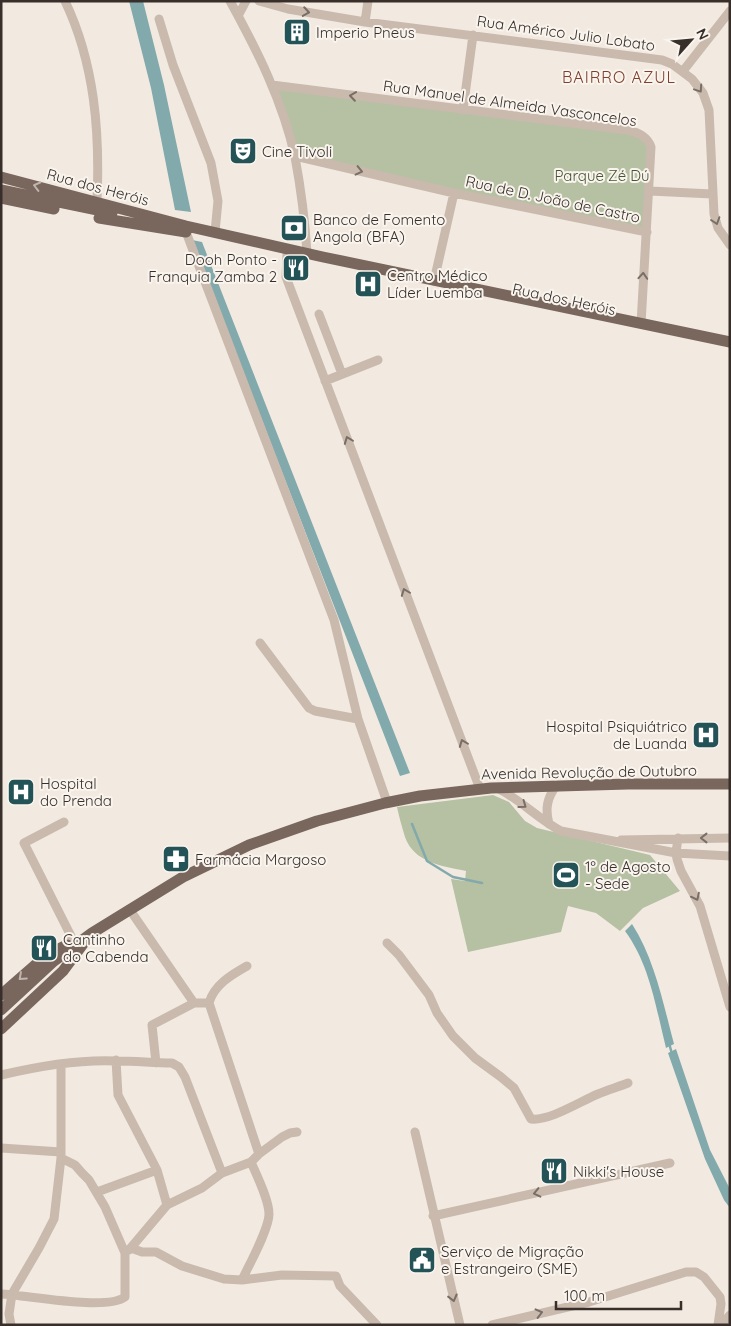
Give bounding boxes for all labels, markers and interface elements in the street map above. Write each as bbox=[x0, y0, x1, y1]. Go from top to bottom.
one-way arrow bbox=[302, 7, 311, 17]
street label: Rua Américo Julio Lobato bbox=[476, 11, 656, 55]
north arrow bbox=[666, 15, 716, 65]
building icon: Imperio Pneus bbox=[282, 17, 312, 47]
place label: Imperio Pneus bbox=[316, 23, 415, 42]
text: N bbox=[692, 25, 713, 43]
district label: BAIRRO AZUL bbox=[562, 67, 676, 87]
street label: Rua Manuel de Almeida Vasconcelos bbox=[382, 76, 638, 130]
one-way arrow bbox=[693, 83, 702, 93]
one-way arrow bbox=[349, 91, 357, 102]
theatre icon: Cine Tivoli bbox=[228, 136, 258, 166]
place label: Cine Tivoli bbox=[262, 142, 332, 161]
street label: Rua dos Heróis bbox=[45, 164, 151, 210]
one-way arrow bbox=[355, 165, 364, 176]
park label: Parque Zé Dú bbox=[554, 166, 650, 185]
street label: Rua de D. João de Castro bbox=[464, 171, 642, 227]
one-way arrow bbox=[33, 182, 41, 192]
place label: Banco de Fomento Angola (BFA) bbox=[313, 210, 445, 246]
bank icon: Banco de Fomento Angola (BFA) bbox=[279, 213, 309, 243]
one-way arrow bbox=[711, 216, 721, 225]
place label: Dooh Ponto - Franquia Zamba 2 bbox=[148, 250, 277, 286]
restaurant icon: Dooh Ponto - Franquia Zamba 2 bbox=[281, 253, 311, 283]
place label: Centro Médico Líder Luemba bbox=[387, 266, 488, 302]
hospital icon: Centro Médico Líder Luemba bbox=[353, 269, 383, 299]
one-way arrow bbox=[638, 272, 649, 280]
street label: Rua dos Heróis bbox=[511, 279, 617, 319]
one-way arrow bbox=[343, 436, 354, 445]
one-way arrow bbox=[401, 588, 411, 596]
place label: Hospital Psiquiátrico de Luanda bbox=[546, 717, 687, 753]
hospital icon: Hospital Psiquiátrico de Luanda bbox=[691, 720, 721, 750]
one-way arrow bbox=[459, 740, 469, 748]
street label: Avenida Revolução de Outubro bbox=[481, 761, 697, 783]
place label: Hospital do Prenda bbox=[40, 774, 112, 810]
hospital icon: Hospital do Prenda bbox=[6, 777, 36, 807]
one-way arrow bbox=[517, 799, 527, 808]
one-way arrow bbox=[700, 833, 708, 843]
pharmacy icon: Farmácia Margoso bbox=[161, 844, 191, 874]
place label: Farmácia Margoso bbox=[195, 850, 326, 869]
place label: 1º de Agosto - Sede bbox=[585, 857, 670, 893]
sports icon: 1º de Agosto - Sede bbox=[551, 860, 581, 890]
one-way arrow bbox=[690, 892, 700, 901]
place label: Cantinho do Cabenda bbox=[63, 930, 149, 966]
restaurant icon: Cantinho do Cabenda bbox=[29, 933, 59, 963]
one-way arrow bbox=[19, 971, 28, 980]
restaurant icon: Nikki's House bbox=[539, 1156, 569, 1186]
place label: Nikki's House bbox=[573, 1162, 664, 1181]
one-way arrow bbox=[532, 1187, 541, 1198]
place label: Serviço de Migração e Estrangeiro (SME) bbox=[441, 1242, 584, 1278]
public building icon: Serviço de Migração e Estrangeiro (SME) bbox=[407, 1245, 437, 1275]
scale bar bbox=[556, 1278, 681, 1310]
text: 100 m bbox=[564, 1286, 605, 1305]
one-way arrow bbox=[448, 1293, 458, 1301]
one-way arrow bbox=[535, 1309, 543, 1319]

